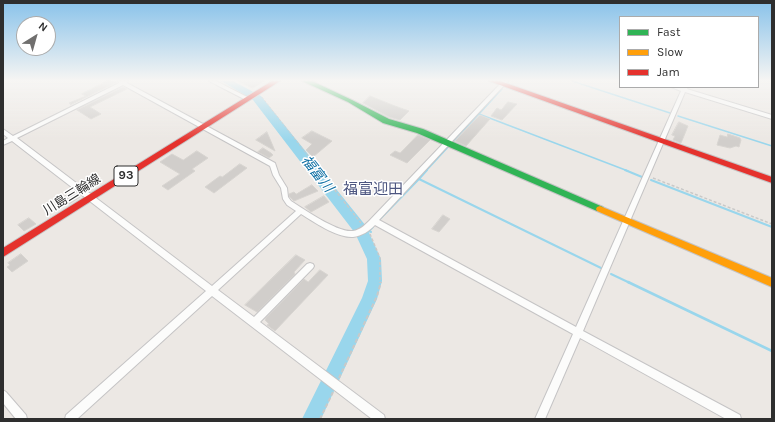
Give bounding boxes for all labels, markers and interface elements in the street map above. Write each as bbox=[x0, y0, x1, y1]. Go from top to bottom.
north arrow bbox=[16, 16, 56, 56]
legend bbox=[619, 16, 759, 88]
text: N bbox=[36, 19, 50, 34]
text: Fast bbox=[657, 25, 680, 39]
text: Slow bbox=[657, 45, 683, 59]
text: Jam bbox=[657, 65, 680, 79]
water label: 福富川 bbox=[297, 152, 337, 196]
road number: 93 bbox=[114, 166, 138, 186]
street label: 川島三輪線 bbox=[40, 171, 104, 219]
district label: 福富迎田 bbox=[343, 181, 403, 199]

